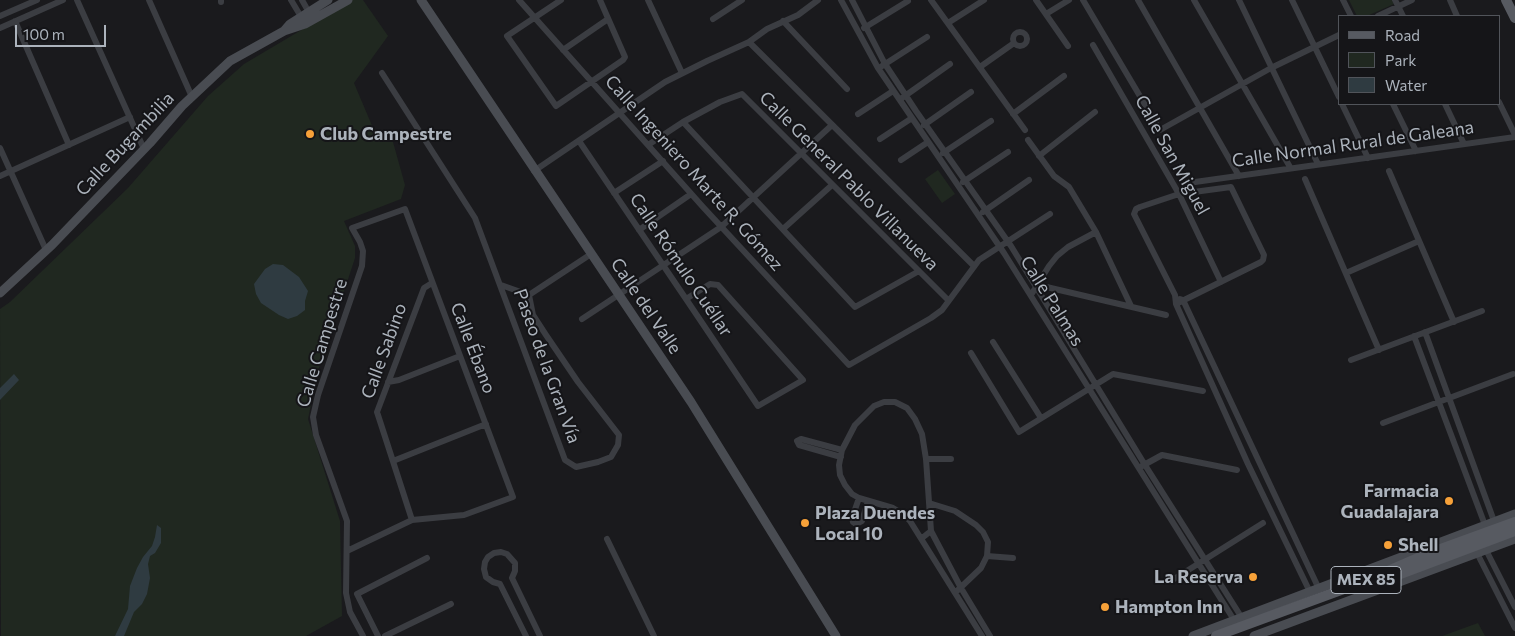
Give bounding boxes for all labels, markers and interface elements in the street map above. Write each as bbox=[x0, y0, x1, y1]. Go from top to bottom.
scale bar bbox=[18, 15, 109, 47]
legend bbox=[1338, 15, 1500, 105]
text: 100 m bbox=[23, 25, 65, 43]
text: Road bbox=[1385, 26, 1420, 44]
text: Park bbox=[1385, 51, 1416, 69]
street label: Calle Ingeniero Marte R. Gómez bbox=[601, 71, 787, 275]
text: Water bbox=[1385, 76, 1427, 94]
street label: Calle General Pablo Villanueva bbox=[755, 87, 943, 275]
street label: Calle Bugambilia bbox=[71, 88, 179, 200]
street label: Calle San Miguel bbox=[1130, 91, 1214, 219]
street label: Calle Normal Rural de Galeana bbox=[1231, 116, 1475, 172]
place label: Club Campestre bbox=[320, 123, 452, 145]
marker: Club Campestre bbox=[304, 128, 316, 140]
street label: Calle Rómulo Cuéllar bbox=[625, 189, 737, 341]
street label: Calle Palmas bbox=[1016, 252, 1088, 350]
street label: Calle del Valle bbox=[606, 254, 686, 358]
street label: Calle Campestre bbox=[292, 276, 352, 410]
street label: Paseo de la Gran Vía bbox=[509, 286, 585, 446]
street label: Calle Ébano bbox=[446, 299, 500, 397]
street label: Calle Sabino bbox=[357, 300, 411, 402]
place label: Farmacia Guadalajara bbox=[1341, 480, 1439, 522]
marker: Farmacia Guadalajara bbox=[1443, 495, 1455, 507]
place label: Plaza Duendes Local 10 bbox=[815, 502, 935, 544]
marker: Plaza Duendes Local 10 bbox=[799, 517, 811, 529]
place label: Shell bbox=[1398, 534, 1439, 556]
marker: Shell bbox=[1382, 539, 1394, 551]
place label: La Reserva bbox=[1154, 566, 1243, 588]
road number: MEX 85 bbox=[1331, 566, 1401, 594]
marker: La Reserva bbox=[1247, 571, 1259, 583]
place label: Hampton Inn bbox=[1115, 596, 1223, 618]
marker: Hampton Inn bbox=[1099, 601, 1111, 613]

